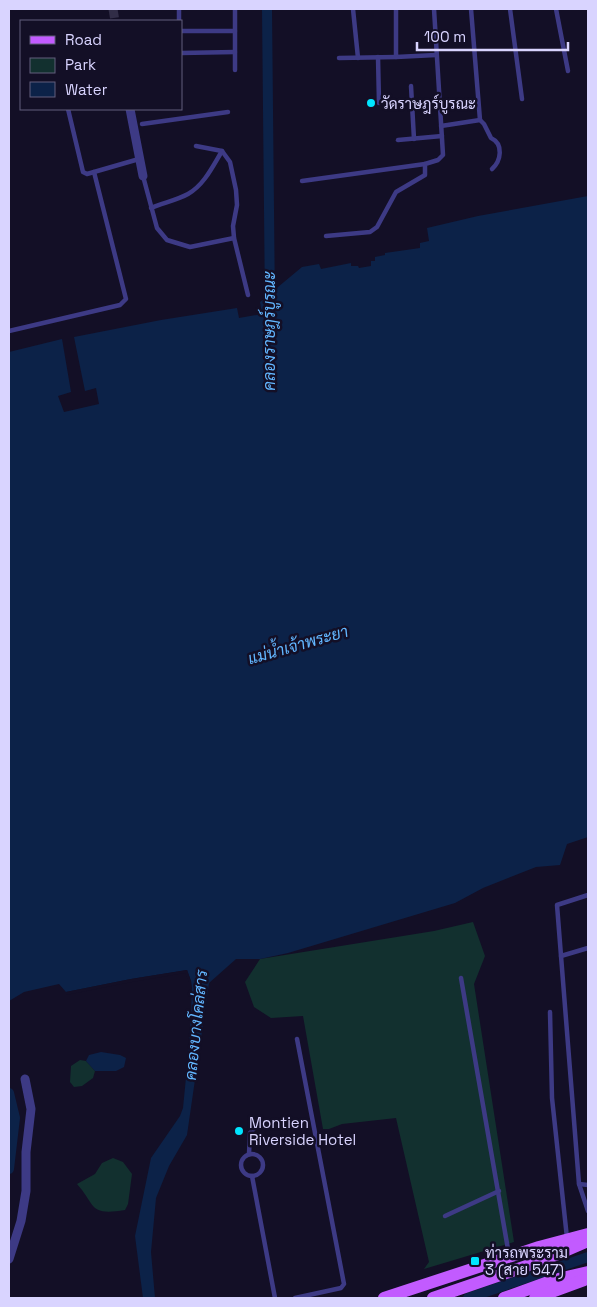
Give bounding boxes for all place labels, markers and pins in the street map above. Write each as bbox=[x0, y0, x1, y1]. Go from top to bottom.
place label: วัดราษฎร์บูรณะ bbox=[381, 94, 476, 114]
marker: วัดราษฎร์บูรณะ bbox=[365, 97, 377, 109]
place label: Montien Riverside Hotel bbox=[249, 1113, 356, 1149]
marker: Montien Riverside Hotel bbox=[233, 1125, 245, 1137]
place label: ท่ารถพระราม 3 (สาย 547) bbox=[485, 1243, 568, 1280]
marker: ท่ารถพระราม 3 (สาย 547) bbox=[469, 1255, 481, 1267]

